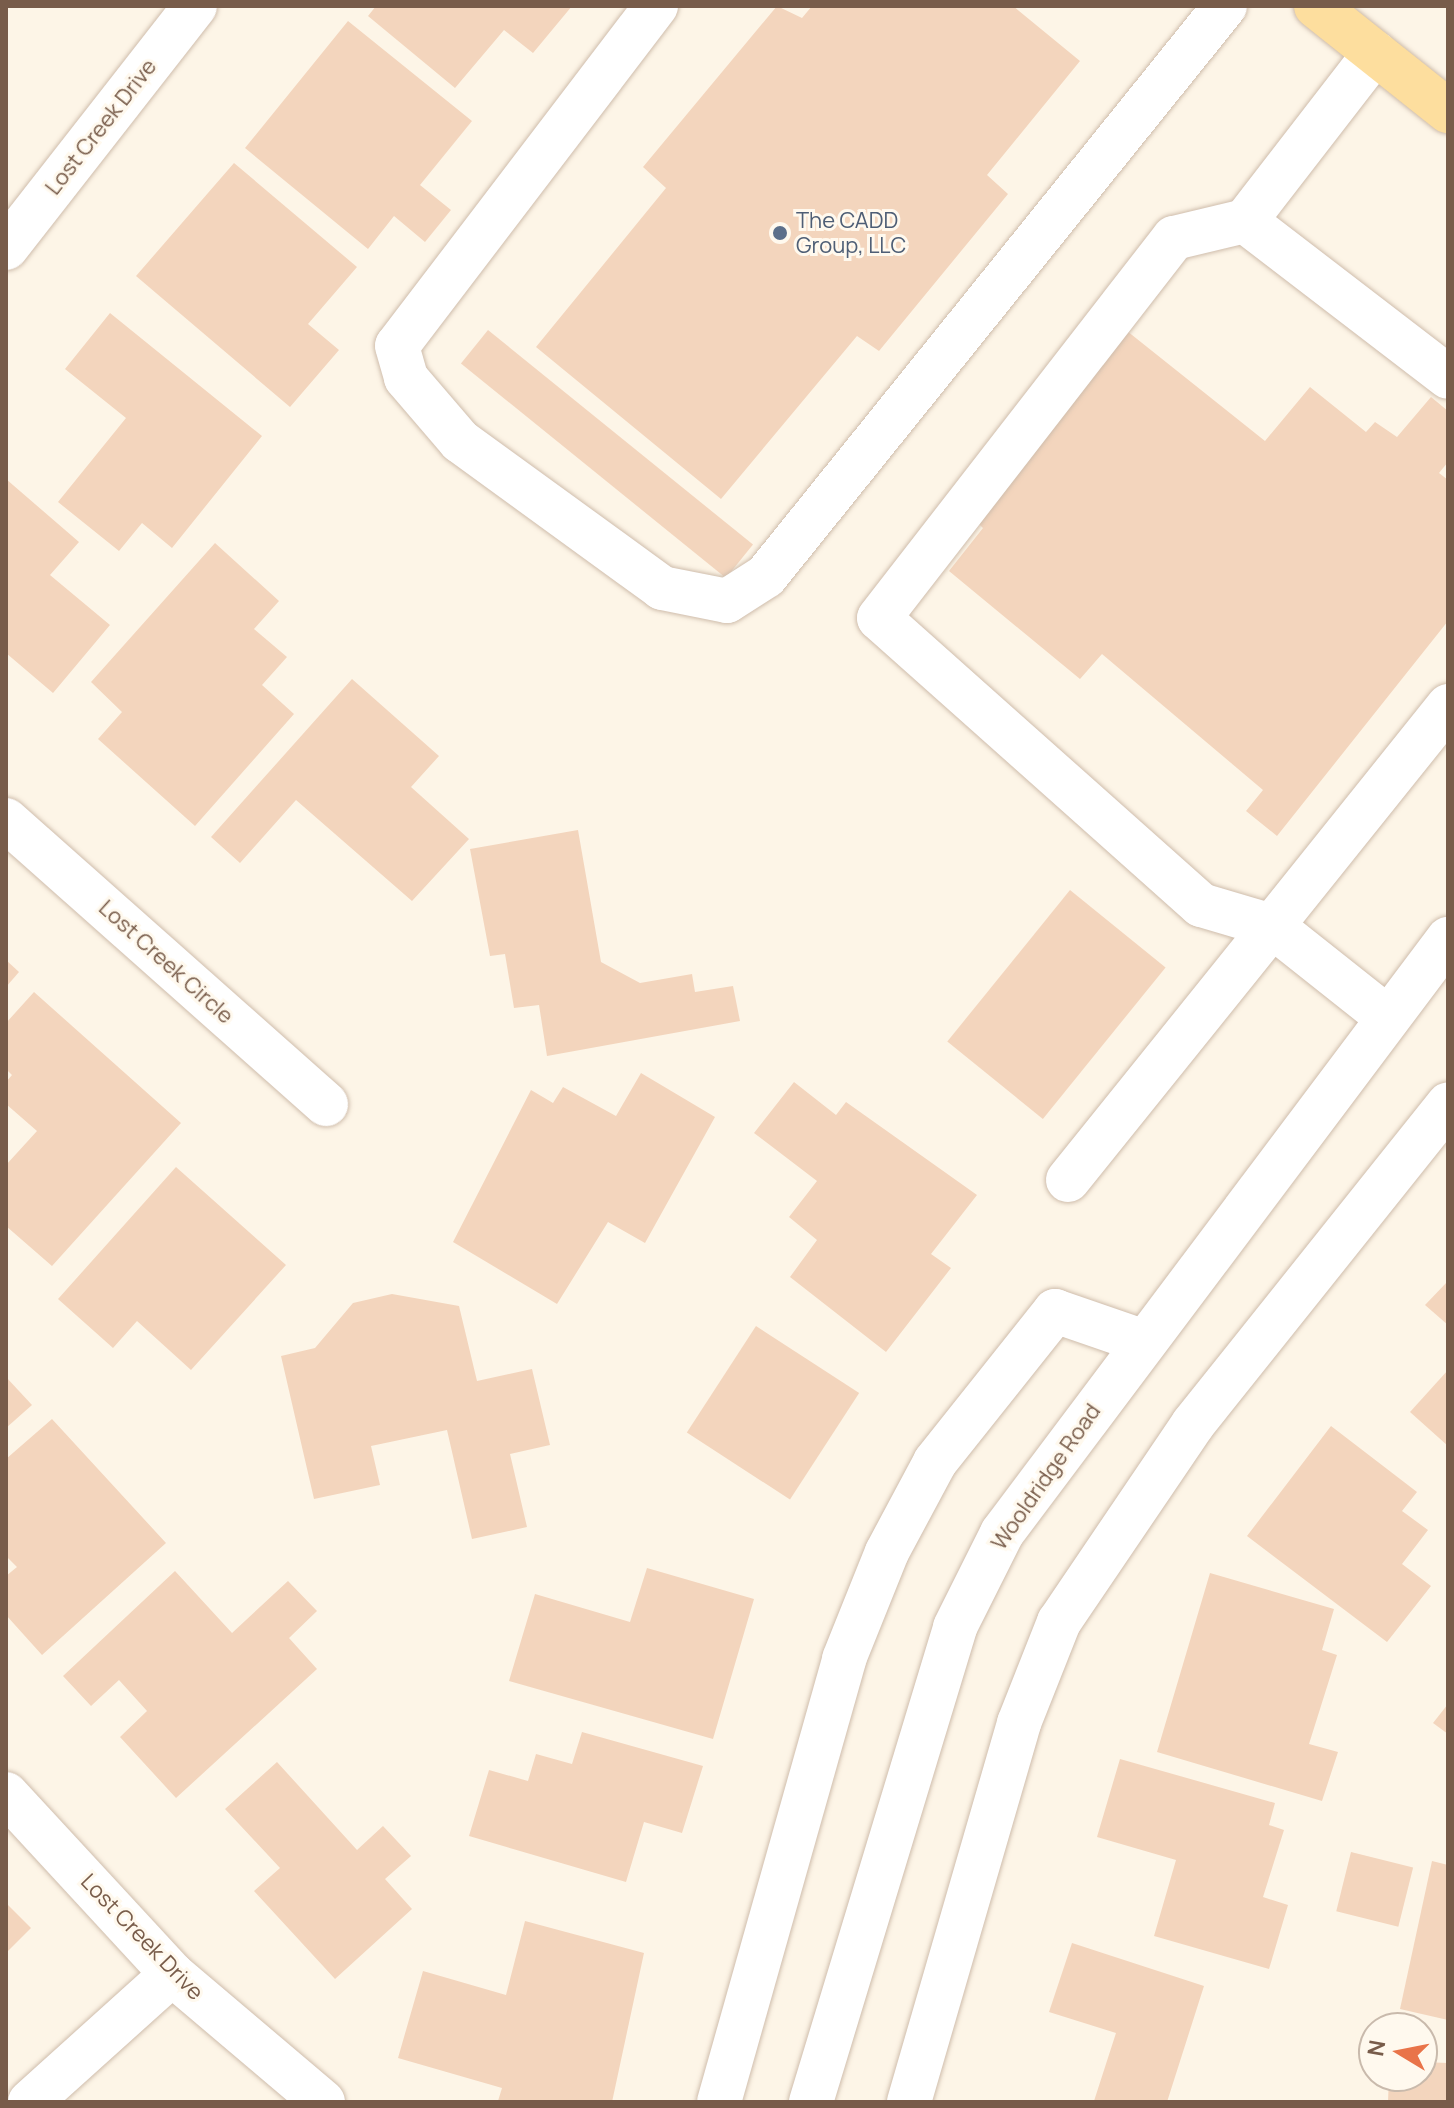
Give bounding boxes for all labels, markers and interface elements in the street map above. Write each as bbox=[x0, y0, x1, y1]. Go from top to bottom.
street label: Lost Creek Drive bbox=[40, 54, 162, 200]
place label: The CADD Group, LLC bbox=[796, 207, 906, 258]
marker: The CADD Group, LLC bbox=[771, 224, 789, 242]
street label: Lost Creek Circle bbox=[93, 895, 239, 1029]
street label: Wooldridge Road bbox=[986, 1399, 1106, 1555]
street label: Lost Creek Drive bbox=[75, 1869, 209, 2005]
north arrow bbox=[1358, 2012, 1438, 2092]
text: N bbox=[1360, 2038, 1392, 2059]

